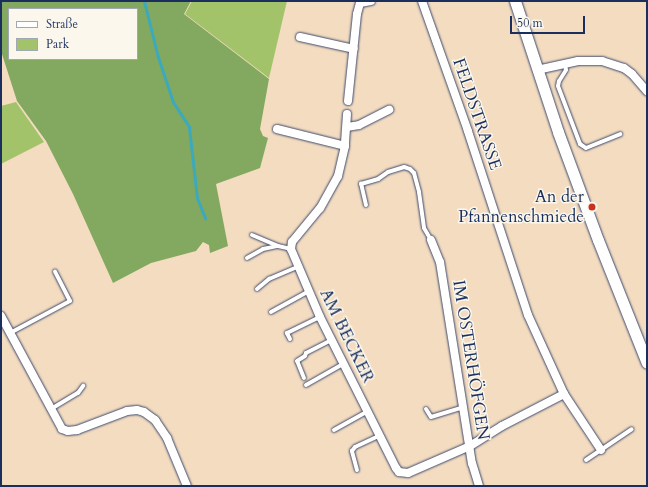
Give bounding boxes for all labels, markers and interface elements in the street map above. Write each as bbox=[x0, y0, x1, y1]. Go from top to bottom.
legend bbox=[8, 8, 138, 60]
scale bar bbox=[512, 8, 587, 34]
text: 50 m bbox=[517, 15, 543, 31]
text: Straße bbox=[46, 16, 78, 32]
text: Park bbox=[46, 36, 69, 52]
street label: FELDSTRASSE bbox=[448, 56, 506, 172]
place label: An der Pfannenschmiede bbox=[458, 187, 584, 227]
marker: An der Pfannenschmiede bbox=[587, 202, 597, 212]
street label: IM OSTERHÖFGEN bbox=[448, 279, 494, 441]
street label: AM BECKER bbox=[315, 285, 379, 387]

